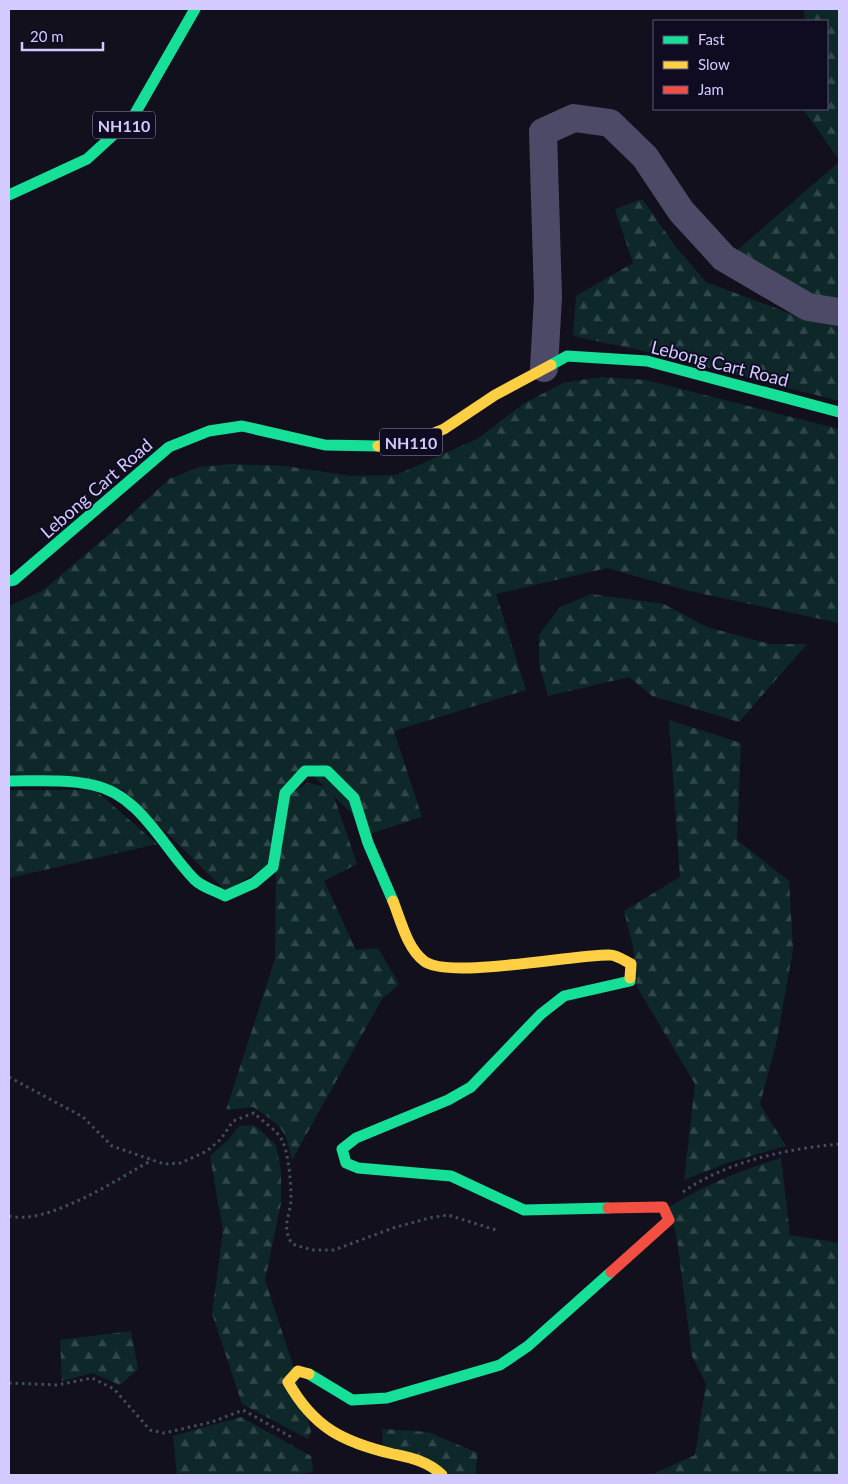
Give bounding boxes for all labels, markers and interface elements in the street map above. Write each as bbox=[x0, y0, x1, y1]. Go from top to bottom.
scale bar bbox=[22, 20, 104, 52]
legend bbox=[653, 20, 828, 110]
text: 20 m bbox=[30, 27, 64, 45]
text: Fast bbox=[698, 30, 725, 48]
text: Slow bbox=[698, 55, 730, 73]
text: Jam bbox=[698, 80, 724, 98]
road number: NH110 bbox=[93, 112, 155, 138]
street label: Lebong Cart Road bbox=[649, 335, 791, 391]
road number: NH110 bbox=[380, 428, 442, 456]
street label: Lebong Cart Road bbox=[36, 433, 156, 543]

